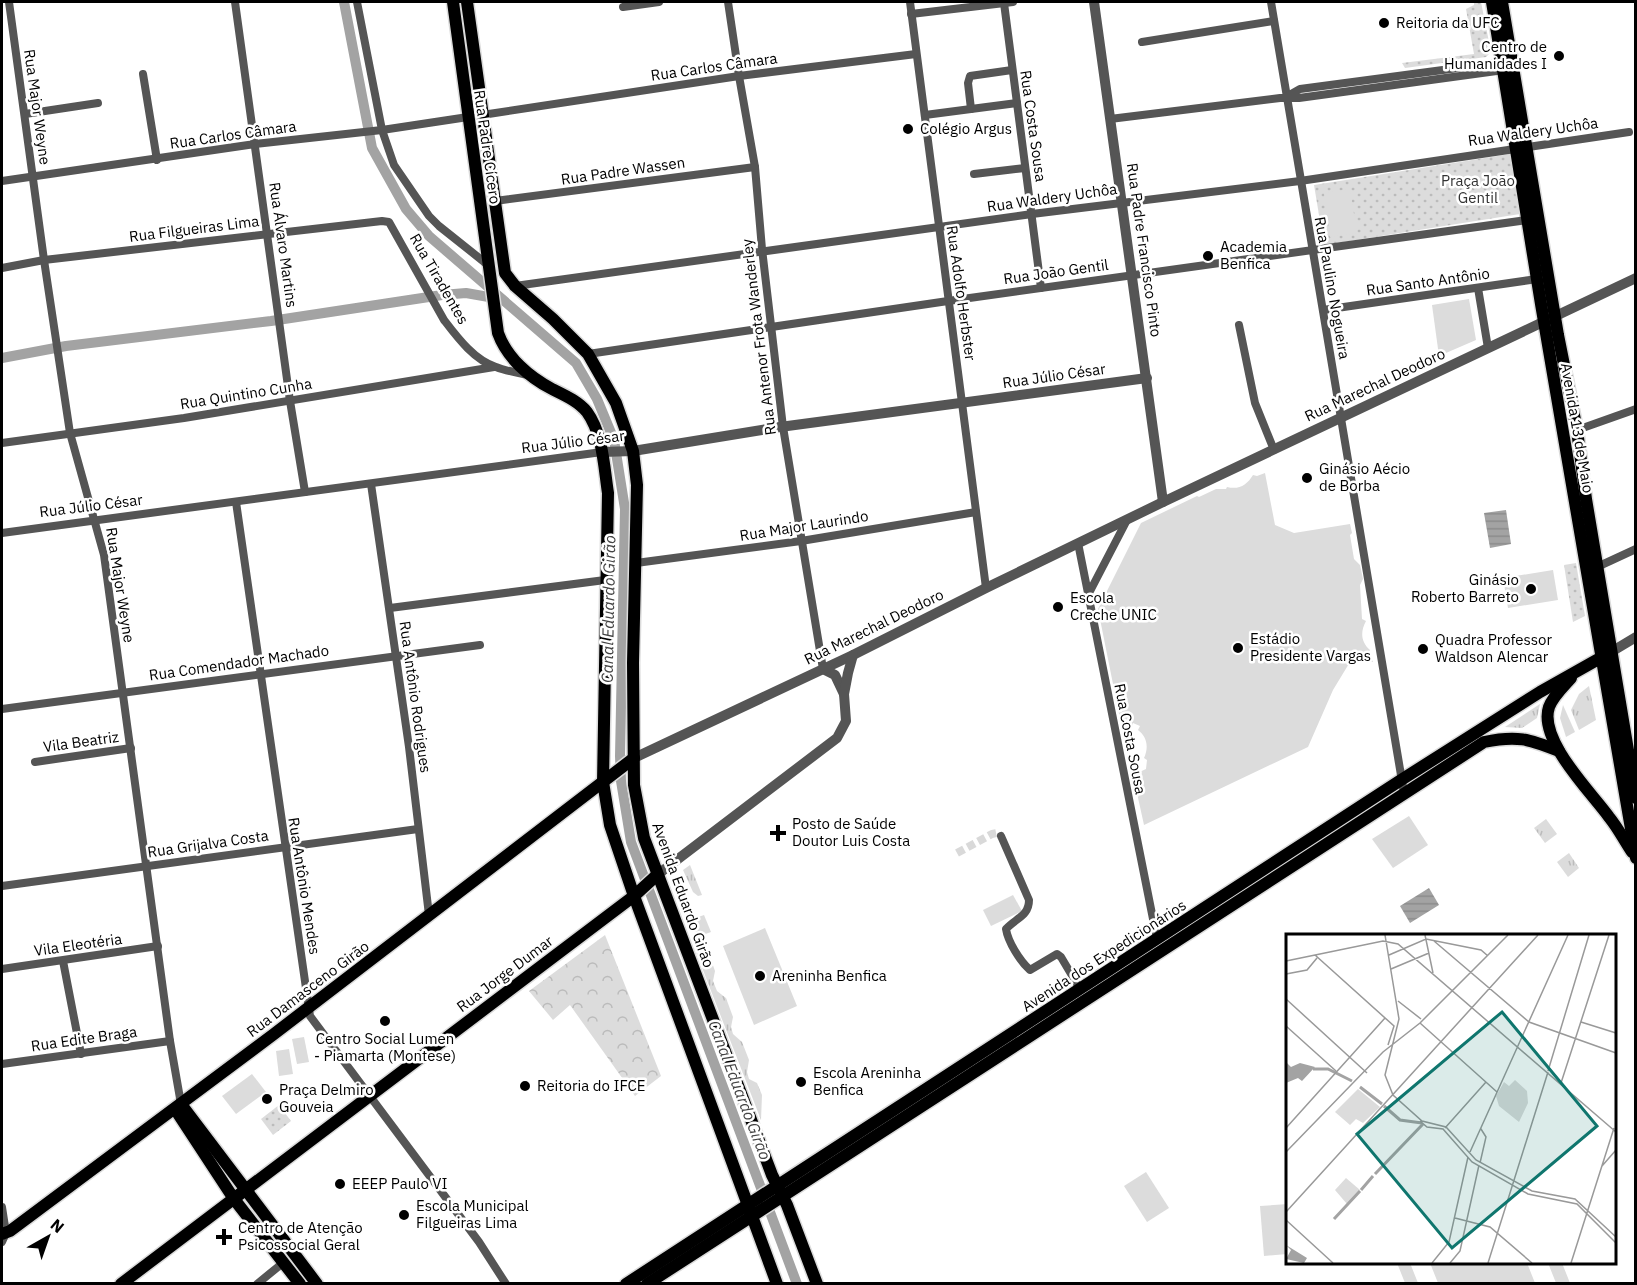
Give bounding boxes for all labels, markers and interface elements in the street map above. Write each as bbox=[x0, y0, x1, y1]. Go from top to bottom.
place label: Reitoria da UFC bbox=[1396, 13, 1500, 32]
marker: Reitoria da UFC bbox=[1377, 16, 1391, 30]
place label: Centro de Humanidades I bbox=[1444, 37, 1547, 73]
street label: Rua Major Weyne bbox=[20, 48, 55, 166]
street label: Rua Carlos Câmara bbox=[649, 48, 778, 85]
marker: Centro de Humanidades I bbox=[1552, 49, 1566, 63]
street label: Rua Costa Sousa bbox=[1016, 69, 1051, 183]
street label: Rua Padre Cícero bbox=[470, 89, 505, 205]
street label: Rua Waldery Uchôa bbox=[1467, 113, 1599, 150]
street label: Rua Carlos Câmara bbox=[168, 116, 297, 153]
place label: Colégio Argus bbox=[920, 119, 1012, 138]
marker: Colégio Argus bbox=[901, 122, 915, 136]
street label: Rua Padre Wassen bbox=[560, 152, 686, 189]
street label: Rua Padre Francisco Pinto bbox=[1123, 162, 1166, 338]
park label: Praça João Gentil bbox=[1441, 171, 1515, 207]
street label: Rua Waldery Uchôa bbox=[986, 179, 1118, 216]
street label: Rua Álvaro Martins bbox=[265, 181, 302, 309]
street label: Rua Filgueiras Lima bbox=[128, 211, 260, 246]
street label: Rua Paulino Nogueira bbox=[1311, 215, 1354, 361]
street label: Rua Adolfo Herbster bbox=[943, 224, 980, 362]
street label: Rua Tiradentes bbox=[406, 230, 473, 328]
street label: Rua Antenor Frota Wanderley bbox=[737, 237, 780, 436]
place label: Academia Benfica bbox=[1220, 237, 1287, 273]
marker: Academia Benfica bbox=[1201, 249, 1215, 263]
street label: Rua João Gentil bbox=[1002, 255, 1110, 288]
street label: Rua Santo Antônio bbox=[1365, 263, 1491, 300]
street label: Rua Marechal Deodoro bbox=[1302, 344, 1448, 425]
street label: Rua Júlio César bbox=[1001, 359, 1107, 392]
street label: Avenida 13 de Maio bbox=[1557, 361, 1598, 494]
street label: Rua Quintino Cunha bbox=[179, 374, 313, 413]
street label: Rua Júlio César bbox=[520, 426, 626, 457]
place label: Ginásio Aécio de Borba bbox=[1319, 459, 1410, 495]
marker: Ginásio Aécio de Borba bbox=[1300, 471, 1314, 485]
street label: Rua Júlio César bbox=[38, 490, 144, 521]
street label: Rua Major Laurindo bbox=[738, 506, 870, 545]
street label: Rua Major Weyne bbox=[102, 526, 139, 644]
water label: Canal Eduardo Girão bbox=[597, 535, 619, 683]
place label: Ginásio Roberto Barreto bbox=[1411, 570, 1519, 606]
marker: Ginásio Roberto Barreto bbox=[1524, 582, 1538, 596]
street label: Rua Marechal Deodoro bbox=[801, 585, 947, 669]
place label: Escola Creche UNIC bbox=[1070, 588, 1157, 624]
marker: Escola Creche UNIC bbox=[1051, 600, 1065, 614]
street label: Rua Antônio Rodrigues bbox=[395, 620, 436, 774]
place label: Estádio Presidente Vargas bbox=[1250, 629, 1371, 665]
place label: Quadra Professor Waldson Alencar bbox=[1435, 630, 1552, 666]
street label: Rua Comendador Machado bbox=[148, 640, 330, 685]
marker: Estádio Presidente Vargas bbox=[1231, 641, 1245, 655]
marker: Quadra Professor Waldson Alencar bbox=[1416, 642, 1430, 656]
street label: Rua Costa Sousa bbox=[1110, 682, 1151, 796]
street label: Vila Beatriz bbox=[42, 727, 120, 756]
place label: Posto de Saúde Doutor Luis Costa bbox=[792, 814, 910, 850]
street label: Rua Antônio Mendes bbox=[284, 816, 325, 956]
street label: Avenida Eduardo Girão bbox=[648, 820, 719, 970]
marker: Posto de Saúde Doutor Luis Costa bbox=[769, 824, 787, 842]
street label: Rua Grijalva Costa bbox=[146, 826, 270, 861]
street label: Avenida dos Expedicionários bbox=[1018, 895, 1189, 1016]
street label: Vila Eleotéria bbox=[33, 929, 123, 960]
street label: Rua Jorge Dumar bbox=[453, 931, 557, 1016]
inset map bbox=[1286, 934, 1616, 1264]
street label: Rua Damasceno Girão bbox=[243, 936, 373, 1041]
place label: Areninha Benfica bbox=[772, 966, 887, 985]
marker: Areninha Benfica bbox=[753, 969, 767, 983]
marker: Centro Social Lumen - Piamarta (Montese) bbox=[378, 1014, 392, 1028]
water label: Canal Eduardo Girão bbox=[704, 1017, 776, 1163]
street label: Rua Edite Braga bbox=[30, 1022, 138, 1055]
place label: Centro Social Lumen - Piamarta (Montese) bbox=[314, 1029, 456, 1065]
place label: Escola Areninha Benfica bbox=[813, 1063, 921, 1099]
marker: Escola Areninha Benfica bbox=[794, 1075, 808, 1089]
place label: Reitoria do IFCE bbox=[537, 1076, 646, 1095]
marker: Reitoria do IFCE bbox=[518, 1079, 532, 1093]
place label: Praça Delmiro Gouveia bbox=[279, 1080, 374, 1116]
marker: Praça Delmiro Gouveia bbox=[260, 1092, 274, 1106]
place label: EEEP Paulo VI bbox=[352, 1174, 448, 1193]
marker: EEEP Paulo VI bbox=[333, 1177, 347, 1191]
place label: Escola Municipal Filgueiras Lima bbox=[416, 1196, 529, 1232]
north arrow bbox=[18, 1207, 78, 1267]
marker: Escola Municipal Filgueiras Lima bbox=[397, 1208, 411, 1222]
text: N bbox=[47, 1214, 69, 1237]
place label: Centro de Atenção Psicossocial Geral bbox=[238, 1218, 363, 1254]
marker: Centro de Atenção Psicossocial Geral bbox=[215, 1228, 233, 1246]

